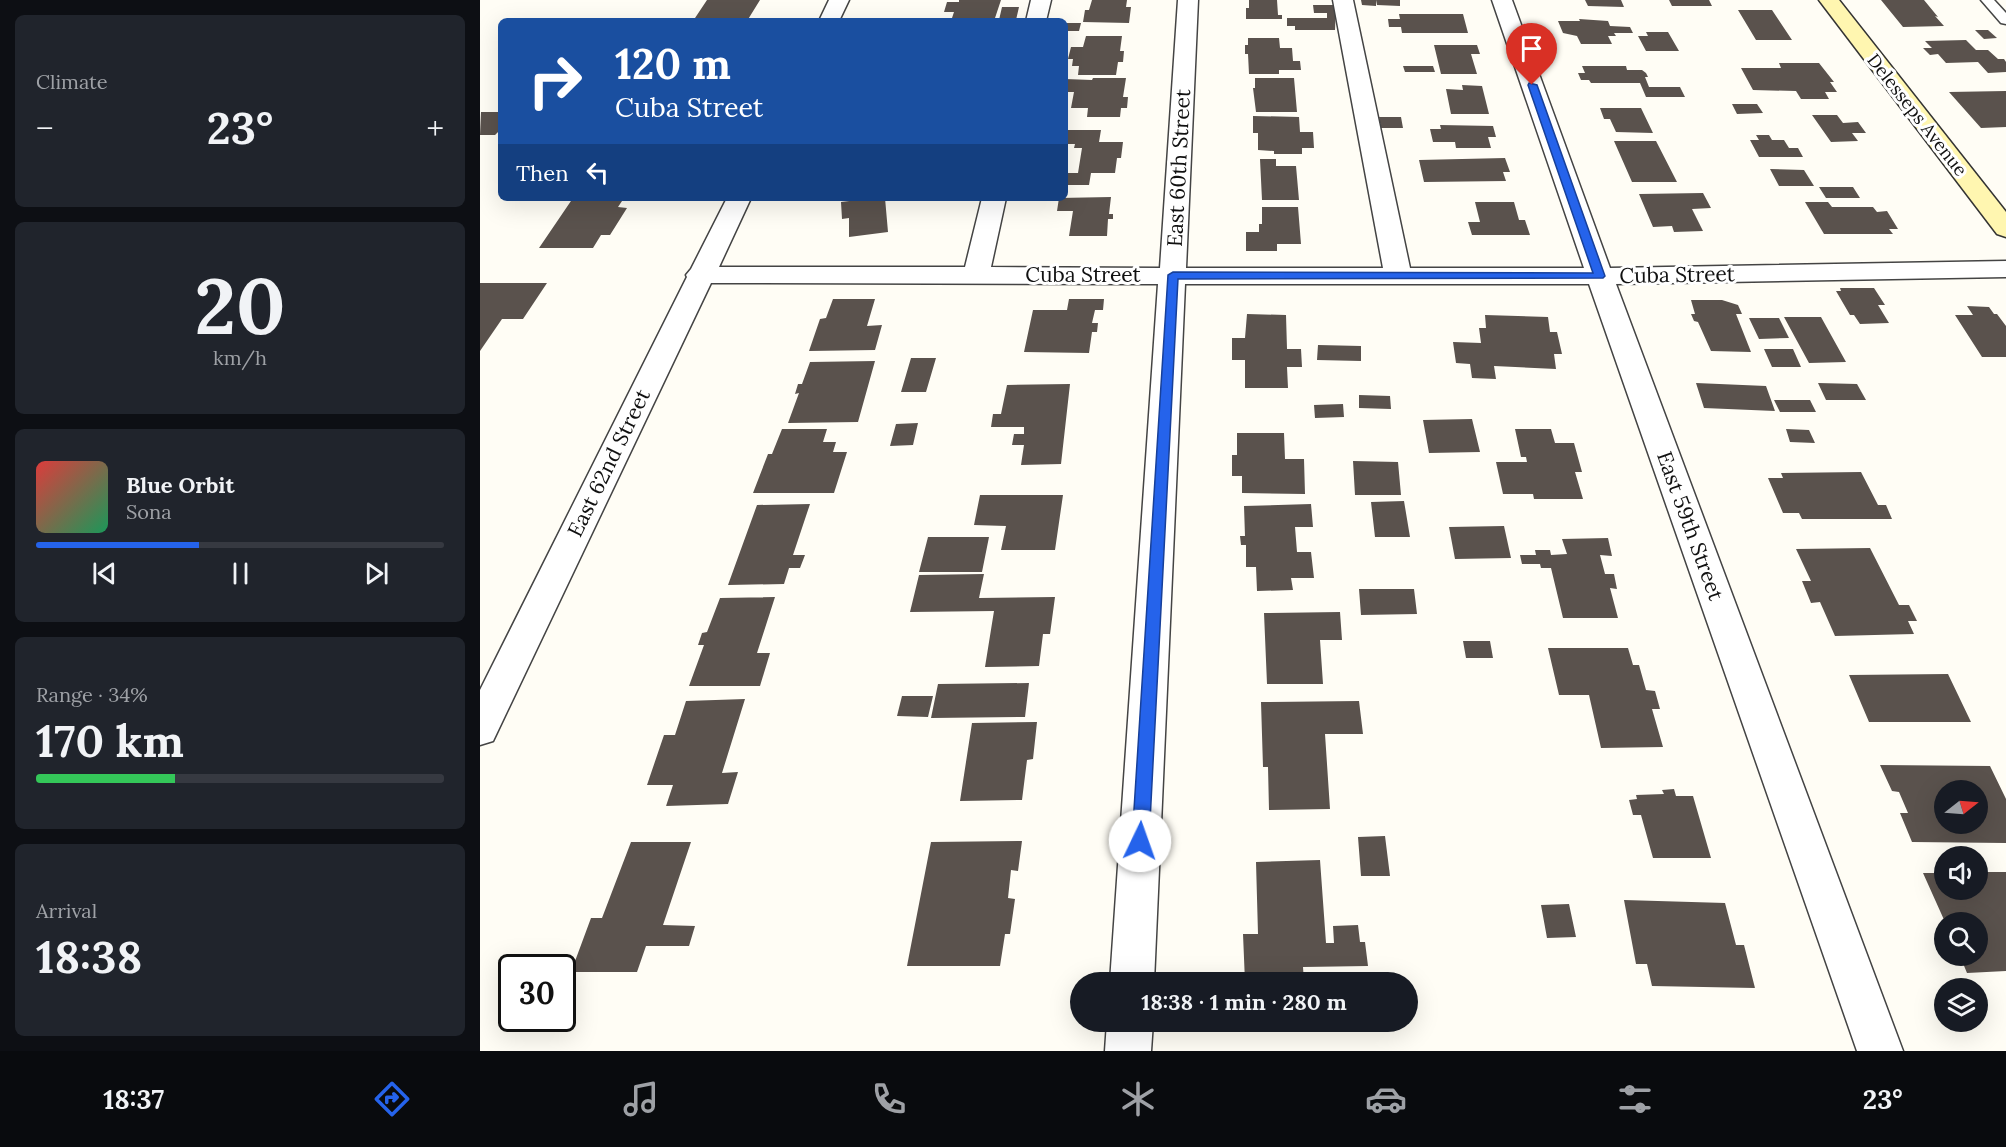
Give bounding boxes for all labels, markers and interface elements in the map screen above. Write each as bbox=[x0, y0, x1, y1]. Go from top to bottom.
pin bbox=[1506, 23, 1557, 85]
icon: arrive bbox=[1515, 32, 1548, 65]
text: 120 m bbox=[615, 37, 731, 91]
icon: right bbox=[516, 42, 594, 120]
street label: Delesseps Avenue bbox=[1862, 49, 1973, 181]
text: Climate bbox=[36, 69, 108, 94]
street label: East 60th Street bbox=[1161, 87, 1196, 248]
text: Cuba Street bbox=[615, 90, 763, 124]
text: 23° bbox=[207, 99, 273, 156]
text: − bbox=[36, 107, 54, 149]
text: + bbox=[426, 107, 444, 149]
icon: left bbox=[581, 156, 614, 189]
text: Then bbox=[516, 159, 569, 187]
text: 20 bbox=[194, 256, 286, 355]
street label: Cuba Street bbox=[1619, 260, 1736, 289]
street label: Cuba Street bbox=[1025, 261, 1142, 288]
text: km/h bbox=[213, 345, 267, 370]
street label: East 62nd Street bbox=[561, 384, 656, 541]
street label: East 59th Street bbox=[1651, 448, 1730, 605]
text: Blue Orbit bbox=[126, 471, 234, 499]
text: Sona bbox=[126, 499, 172, 524]
icon: previous bbox=[88, 557, 121, 590]
icon: pause bbox=[224, 557, 257, 590]
icon: next bbox=[360, 557, 393, 590]
text: Range · 34% bbox=[36, 682, 148, 707]
text: 170 km bbox=[36, 712, 184, 769]
north arrow bbox=[1934, 780, 1988, 834]
map controls bbox=[1934, 780, 1988, 1032]
position arrow bbox=[1108, 809, 1172, 873]
button: sound bbox=[1934, 846, 1988, 900]
text: Arrival bbox=[36, 898, 97, 923]
button: search bbox=[1934, 912, 1988, 966]
text: 18:38 bbox=[36, 928, 142, 985]
speed limit sign: 30 bbox=[498, 954, 576, 1032]
button: layers bbox=[1934, 978, 1988, 1032]
text: 18:38 · 1 min · 280 m bbox=[1141, 988, 1347, 1016]
icon: directions bbox=[371, 1078, 413, 1120]
icon: music bbox=[620, 1078, 662, 1120]
icon: phone bbox=[868, 1078, 910, 1120]
icon: climate bbox=[1117, 1078, 1159, 1120]
icon: car bbox=[1365, 1078, 1407, 1120]
icon: filters bbox=[1614, 1078, 1656, 1120]
text: 18:37 bbox=[103, 1082, 164, 1116]
text: 23° bbox=[1863, 1082, 1903, 1116]

